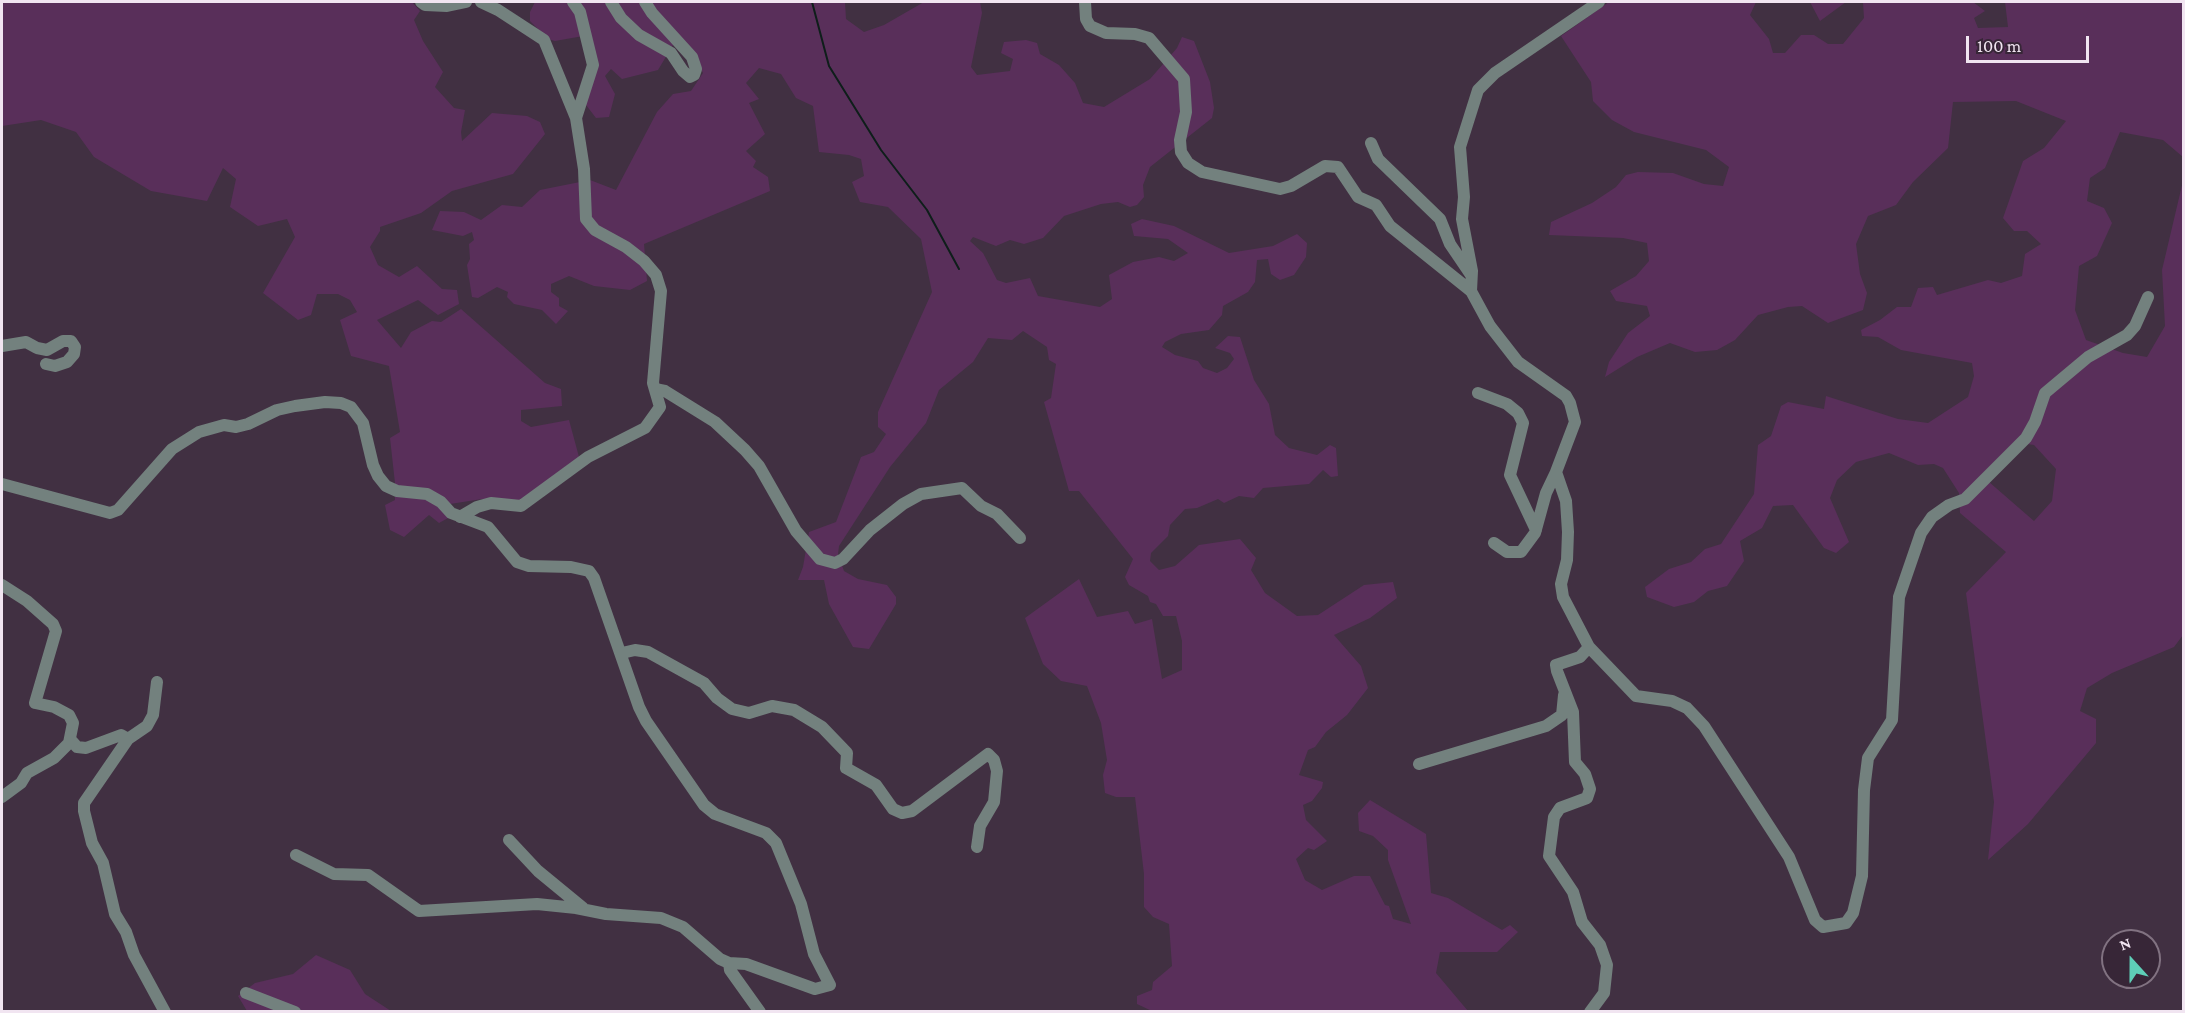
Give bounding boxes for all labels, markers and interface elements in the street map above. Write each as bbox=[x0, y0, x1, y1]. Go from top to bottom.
scale bar bbox=[1969, 24, 2092, 62]
text: 100 m bbox=[1977, 36, 2021, 56]
north arrow bbox=[2101, 929, 2161, 989]
text: N bbox=[2117, 934, 2133, 953]

